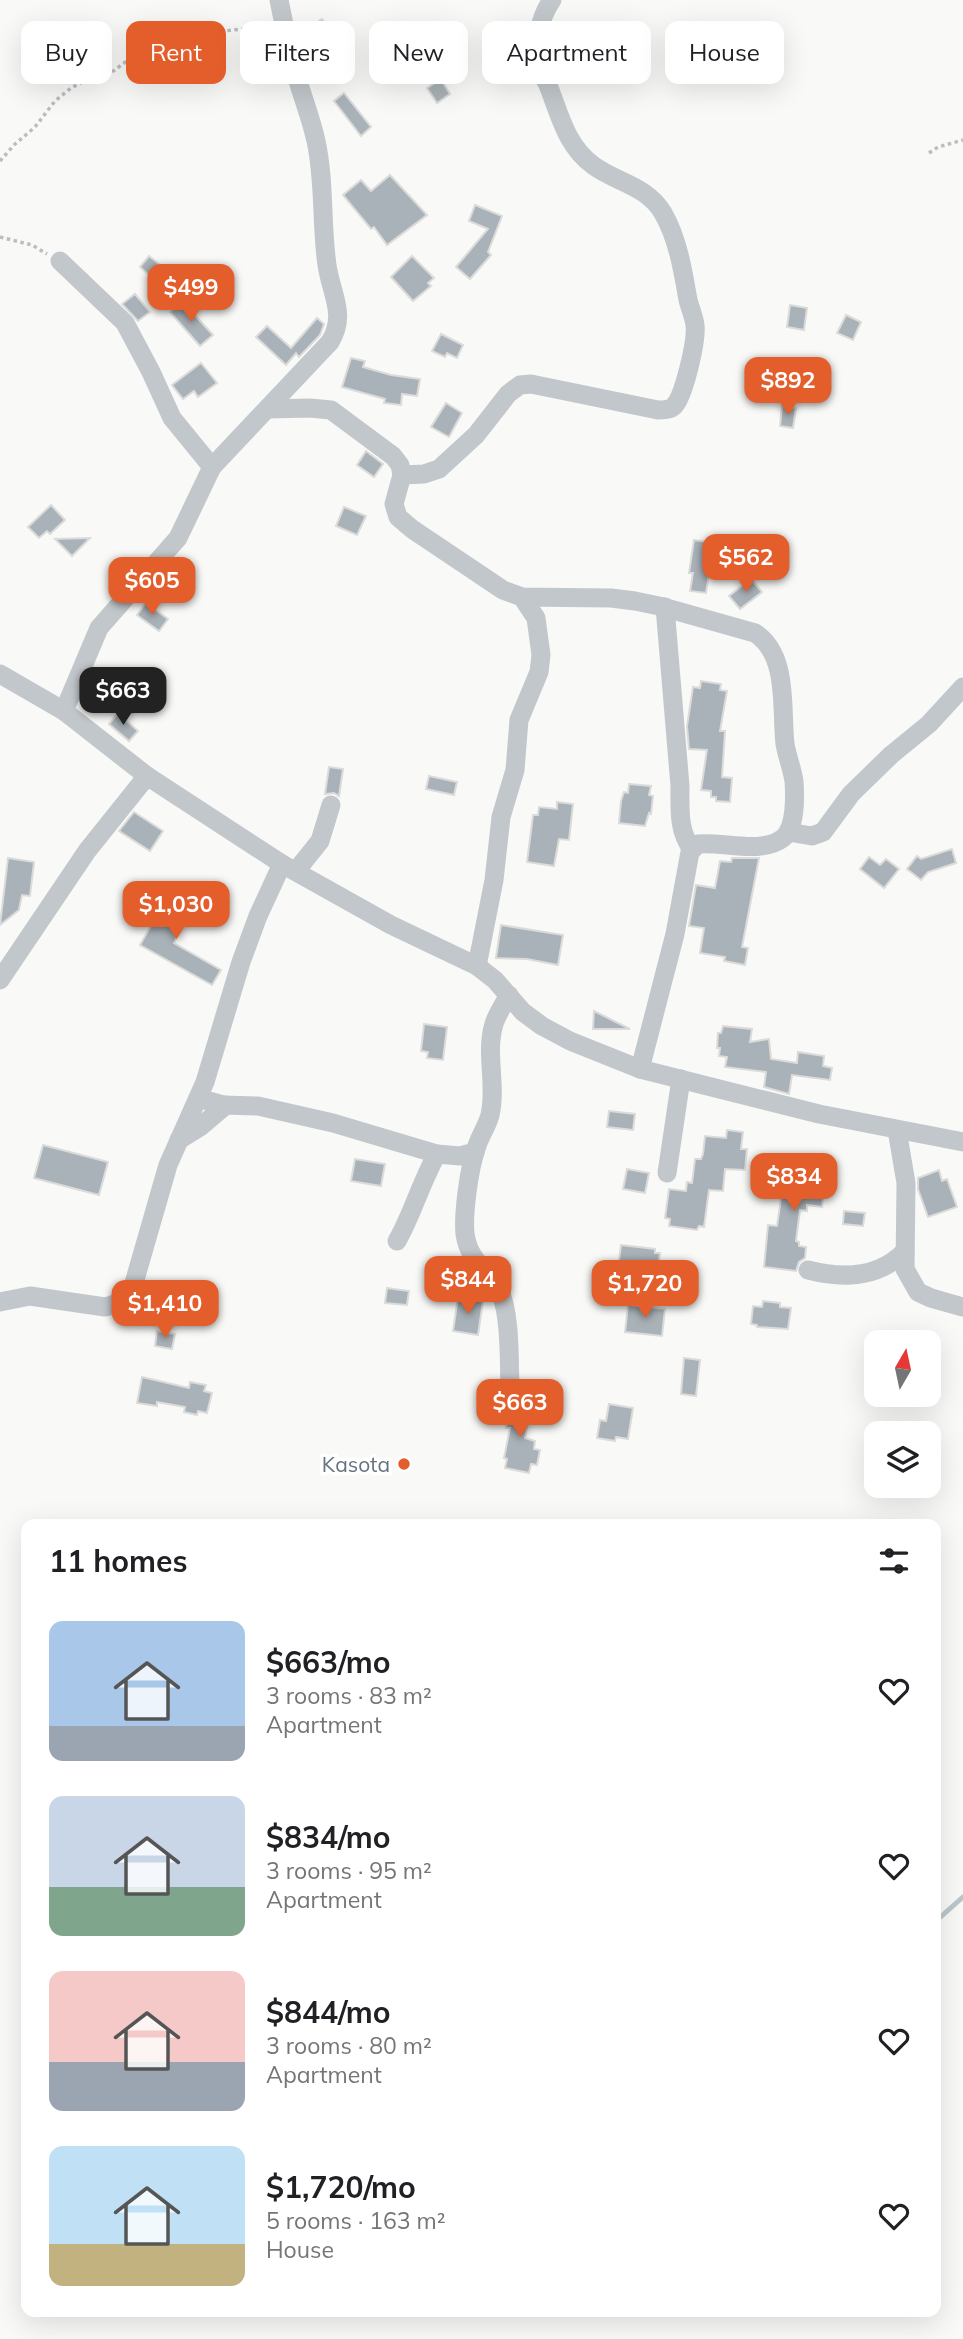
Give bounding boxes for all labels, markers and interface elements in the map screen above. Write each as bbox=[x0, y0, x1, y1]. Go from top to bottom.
chip: Buy bbox=[21, 21, 112, 84]
chip: Rent bbox=[126, 21, 226, 84]
chip: Filters bbox=[240, 21, 355, 84]
chip: New bbox=[369, 21, 468, 84]
chip: Apartment bbox=[482, 21, 651, 84]
chip: House bbox=[665, 21, 784, 84]
pin: $499 bbox=[150, 264, 232, 324]
text: $499 bbox=[163, 272, 219, 301]
pin: $892 bbox=[747, 358, 829, 417]
text: $892 bbox=[760, 365, 816, 394]
pin: $562 bbox=[705, 534, 787, 594]
text: $562 bbox=[718, 542, 774, 571]
pin: $605 bbox=[111, 558, 193, 617]
text: $605 bbox=[124, 565, 180, 594]
pin: $663 bbox=[82, 668, 164, 727]
text: $663 bbox=[95, 675, 151, 704]
pin: $1,030 bbox=[119, 881, 233, 941]
text: $1,030 bbox=[139, 889, 213, 918]
pin: $834 bbox=[753, 1154, 835, 1213]
text: $834 bbox=[766, 1161, 822, 1190]
pin: $844 bbox=[427, 1256, 509, 1316]
pin: $1,720 bbox=[588, 1260, 702, 1320]
text: $844 bbox=[440, 1264, 496, 1293]
text: $1,720 bbox=[608, 1268, 682, 1297]
pin: $1,410 bbox=[108, 1280, 222, 1340]
text: $1,410 bbox=[128, 1288, 202, 1317]
north arrow bbox=[864, 1330, 942, 1407]
map controls bbox=[864, 1330, 941, 1498]
pin: $663 bbox=[479, 1380, 561, 1439]
text: $663 bbox=[492, 1387, 548, 1416]
button: layers bbox=[864, 1421, 941, 1498]
place label: Kasota bbox=[322, 1451, 390, 1477]
marker: Kasota bbox=[396, 1456, 412, 1472]
text: 11 homes bbox=[49, 1542, 188, 1580]
icon: filters bbox=[875, 1542, 913, 1580]
text: $663/mo bbox=[266, 1643, 390, 1681]
icon: home bbox=[105, 1649, 189, 1733]
icon: heart bbox=[875, 1672, 913, 1710]
text: 3 rooms · 83 m² bbox=[266, 1681, 432, 1710]
text: Apartment bbox=[266, 1710, 382, 1739]
text: $834/mo bbox=[266, 1818, 390, 1856]
icon: home bbox=[105, 1824, 189, 1908]
icon: heart bbox=[875, 1847, 913, 1885]
text: 3 rooms · 95 m² bbox=[266, 1856, 432, 1885]
text: Apartment bbox=[266, 1885, 382, 1914]
text: $844/mo bbox=[266, 1993, 390, 2031]
icon: home bbox=[105, 1999, 189, 2083]
icon: heart bbox=[875, 2022, 913, 2060]
text: 3 rooms · 80 m² bbox=[266, 2031, 432, 2060]
text: Apartment bbox=[266, 2060, 382, 2089]
text: $1,720/mo bbox=[266, 2168, 416, 2206]
icon: home bbox=[105, 2174, 189, 2258]
icon: heart bbox=[875, 2197, 913, 2235]
text: 5 rooms · 163 m² bbox=[266, 2206, 446, 2235]
text: House bbox=[266, 2235, 334, 2264]

